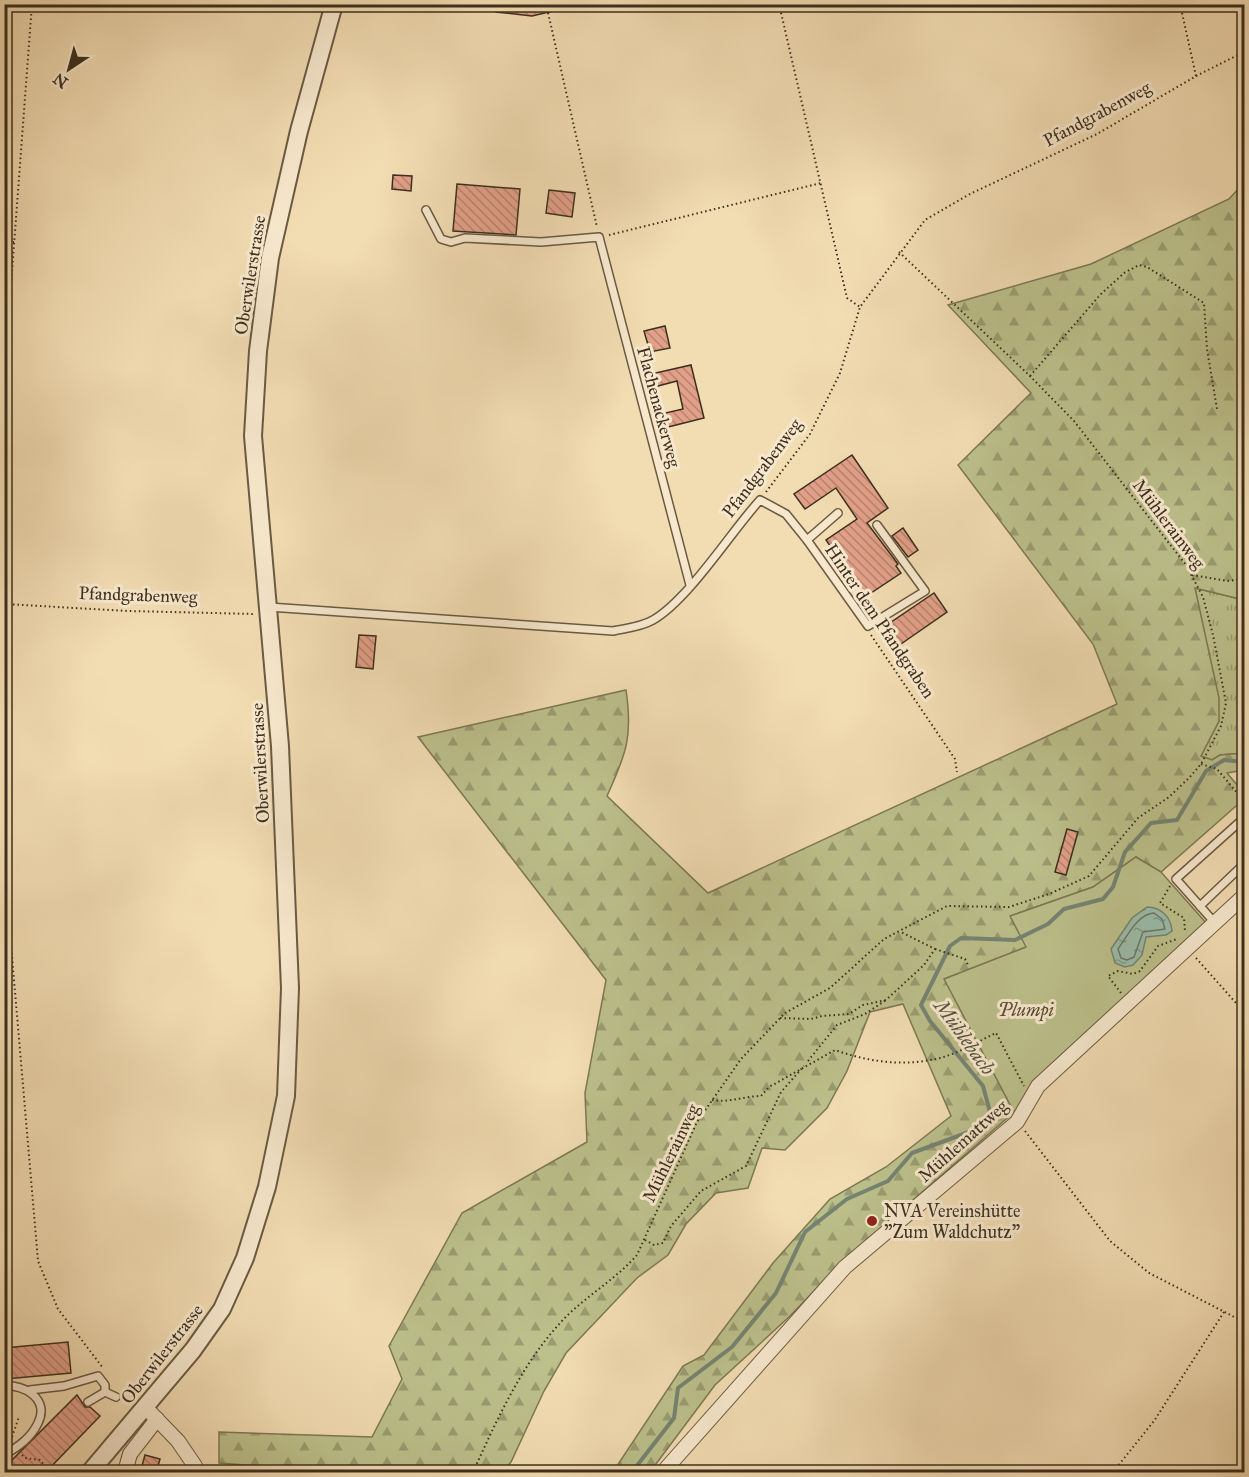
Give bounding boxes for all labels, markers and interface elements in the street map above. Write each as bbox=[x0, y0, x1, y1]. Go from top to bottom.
north arrow bbox=[39, 39, 99, 99]
text: N bbox=[49, 69, 72, 92]
street label: Pfandgrabenweg bbox=[1039, 76, 1156, 152]
street label: Oberwilerstrasse bbox=[230, 214, 270, 336]
street label: Flachenackerweg bbox=[631, 344, 686, 471]
street label: Pfandgrabenweg bbox=[717, 413, 808, 523]
street label: Mühlerainweg bbox=[1127, 475, 1210, 574]
street label: Hinter dem Pfandgraben bbox=[819, 540, 940, 703]
street label: Pfandgrabenweg bbox=[78, 582, 198, 609]
street label: Oberwilerstrasse bbox=[246, 702, 274, 824]
water label: Mühlebach bbox=[928, 993, 1001, 1080]
park label: Plumpi bbox=[998, 999, 1054, 1022]
street label: Mühlemattweg bbox=[914, 1095, 1014, 1188]
street label: Mühlerainweg bbox=[638, 1100, 705, 1206]
place label: NVA Vereinshütte "Zum Waldchutz" bbox=[884, 1200, 1021, 1243]
marker: NVA Vereinshütte "Zum Waldchutz" bbox=[865, 1214, 879, 1228]
street label: Oberwilerstrasse bbox=[116, 1300, 208, 1408]

